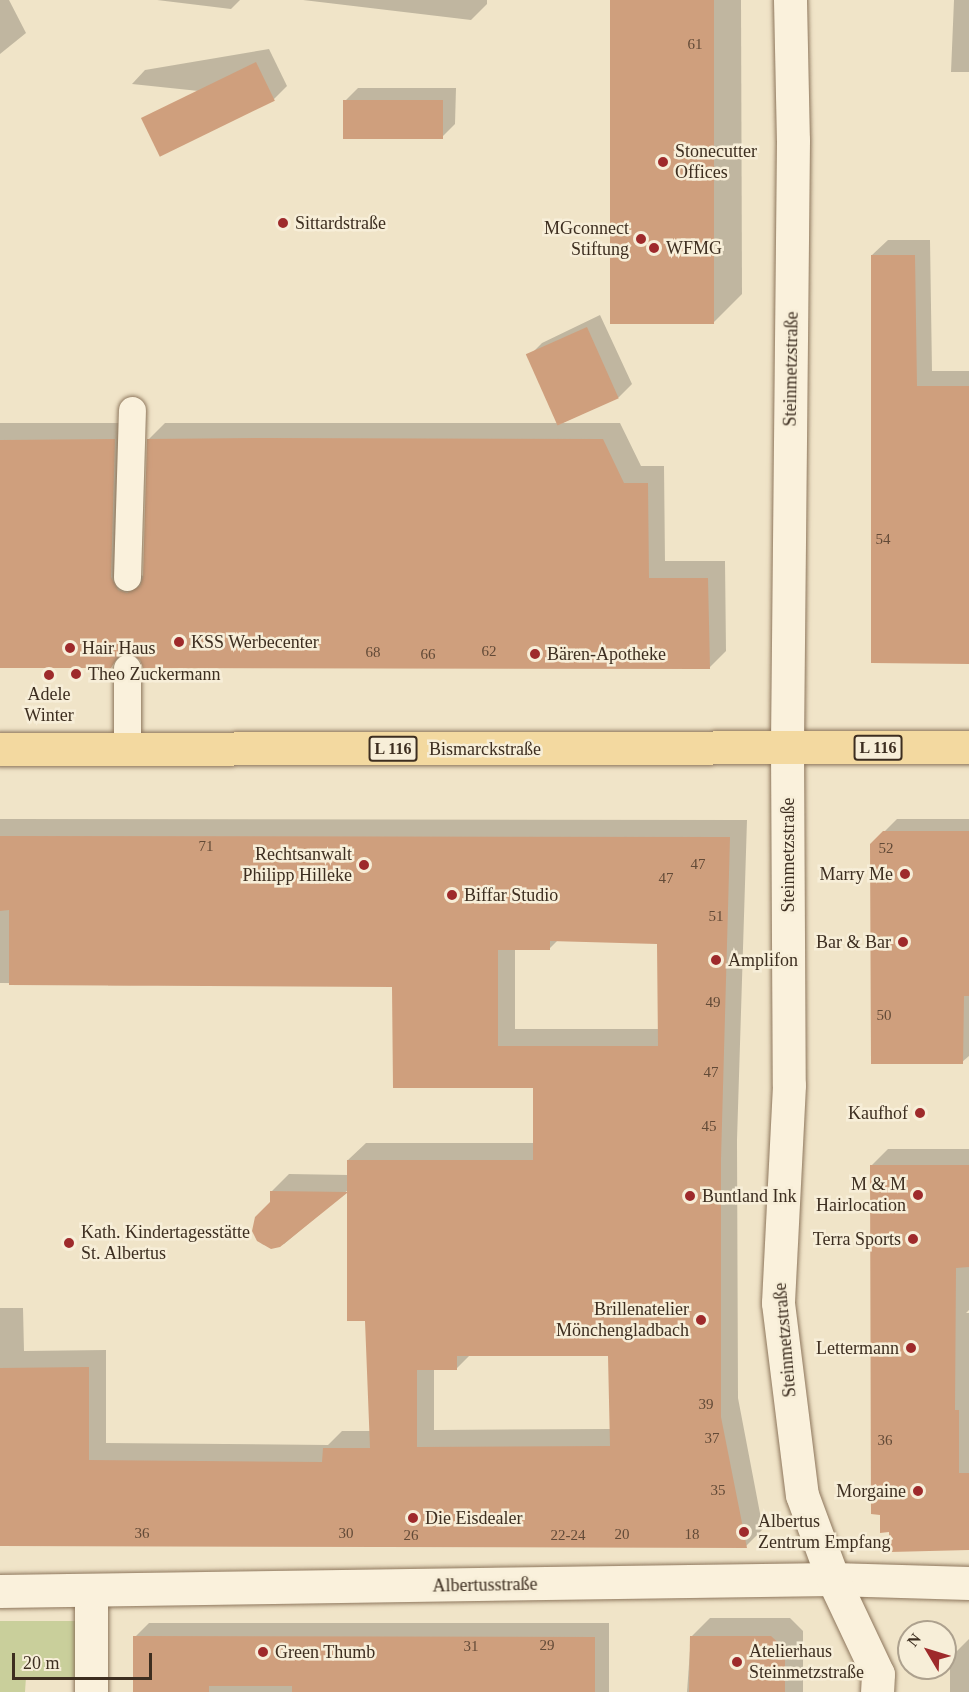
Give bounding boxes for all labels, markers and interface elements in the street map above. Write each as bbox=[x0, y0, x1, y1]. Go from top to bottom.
house number: 61 bbox=[688, 36, 702, 54]
place label: Stonecutter Offices bbox=[675, 141, 757, 184]
marker: Stonecutter Offices bbox=[656, 155, 670, 169]
place label: Sittardstraße bbox=[295, 212, 386, 234]
marker: Sittardstraße bbox=[276, 216, 290, 230]
place label: MGconnect Stiftung bbox=[544, 218, 629, 260]
marker: MGconnect Stiftung bbox=[634, 232, 648, 246]
place label: WFMG bbox=[666, 237, 722, 259]
marker: WFMG bbox=[647, 241, 661, 255]
street label: Steinmetzstraße bbox=[779, 311, 803, 427]
house number: 54 bbox=[876, 531, 890, 549]
place label: KSS Werbecenter bbox=[191, 631, 319, 653]
marker: KSS Werbecenter bbox=[172, 635, 186, 649]
place label: Hair Haus bbox=[82, 637, 155, 659]
marker: Hair Haus bbox=[63, 641, 77, 655]
house number: 62 bbox=[482, 643, 496, 661]
place label: Bären-Apotheke bbox=[547, 643, 666, 665]
house number: 68 bbox=[366, 644, 380, 662]
house number: 66 bbox=[420, 646, 436, 664]
marker: Bären-Apotheke bbox=[528, 647, 542, 661]
place label: Theo Zuckermann bbox=[88, 663, 220, 685]
marker: Theo Zuckermann bbox=[69, 667, 83, 681]
marker: Adele Winter bbox=[42, 668, 56, 682]
place label: Adele Winter bbox=[24, 684, 74, 726]
road number: L 116 bbox=[852, 735, 904, 761]
road number: L 116 bbox=[368, 736, 418, 762]
street label: Bismarckstraße bbox=[429, 738, 541, 760]
street label: Steinmetzstraße bbox=[777, 798, 799, 912]
house number: 71 bbox=[198, 838, 214, 856]
house number: 52 bbox=[878, 840, 894, 858]
place label: Rechtsanwalt Philipp Hilleke bbox=[243, 844, 352, 886]
house number: 47 bbox=[690, 856, 706, 874]
marker: Rechtsanwalt Philipp Hilleke bbox=[357, 858, 371, 872]
place label: Marry Me bbox=[820, 863, 893, 885]
marker: Marry Me bbox=[898, 867, 912, 881]
house number: 47 bbox=[658, 870, 674, 888]
place label: Biffar Studio bbox=[464, 884, 558, 906]
marker: Biffar Studio bbox=[445, 888, 459, 902]
house number: 51 bbox=[708, 908, 724, 926]
place label: Bar & Bar bbox=[816, 931, 891, 953]
marker: Bar & Bar bbox=[896, 935, 910, 949]
place label: Amplifon bbox=[728, 949, 798, 971]
marker: Amplifon bbox=[709, 953, 723, 967]
house number: 49 bbox=[706, 994, 720, 1012]
house number: 50 bbox=[876, 1007, 892, 1025]
house number: 47 bbox=[704, 1064, 718, 1082]
place label: Kaufhof bbox=[848, 1102, 908, 1124]
marker: Kaufhof bbox=[913, 1106, 927, 1120]
house number: 45 bbox=[702, 1118, 716, 1136]
place label: M & M Hairlocation bbox=[816, 1174, 906, 1216]
place label: Buntland Ink bbox=[702, 1185, 796, 1207]
marker: M & M Hairlocation bbox=[911, 1188, 925, 1202]
marker: Buntland Ink bbox=[683, 1189, 697, 1203]
place label: Kath. Kindertagesstätte St. Albertus bbox=[81, 1222, 250, 1264]
place label: Terra Sports bbox=[813, 1228, 901, 1250]
marker: Terra Sports bbox=[906, 1232, 920, 1246]
marker: Kath. Kindertagesstätte St. Albertus bbox=[62, 1236, 76, 1250]
street label: Steinmetzstraße bbox=[769, 1282, 801, 1398]
place label: Brillenatelier Mönchengladbach bbox=[556, 1299, 689, 1342]
marker: Brillenatelier Mönchengladbach bbox=[694, 1313, 708, 1327]
place label: Lettermann bbox=[816, 1337, 899, 1359]
marker: Lettermann bbox=[904, 1341, 918, 1355]
house number: 39 bbox=[698, 1396, 714, 1414]
house number: 37 bbox=[704, 1430, 720, 1448]
house number: 36 bbox=[878, 1432, 892, 1450]
place label: Morgaine bbox=[836, 1480, 906, 1502]
house number: 35 bbox=[710, 1482, 726, 1500]
marker: Morgaine bbox=[911, 1484, 925, 1498]
place label: Die Eisdealer bbox=[425, 1507, 522, 1529]
marker: Die Eisdealer bbox=[406, 1511, 420, 1525]
place label: Albertus Zentrum Empfang bbox=[758, 1511, 890, 1553]
marker: Albertus Zentrum Empfang bbox=[735, 1523, 753, 1541]
house number: 36 bbox=[134, 1525, 150, 1543]
house number: 30 bbox=[338, 1525, 354, 1543]
house number: 20 bbox=[614, 1526, 630, 1544]
house number: 18 bbox=[684, 1526, 700, 1544]
house number: 26 bbox=[404, 1527, 418, 1545]
house number: 22-24 bbox=[551, 1527, 585, 1545]
street label: Albertusstraße bbox=[432, 1573, 538, 1597]
north arrow bbox=[897, 1620, 957, 1680]
text: N bbox=[904, 1630, 924, 1650]
house number: 29 bbox=[540, 1637, 554, 1655]
house number: 31 bbox=[464, 1638, 478, 1656]
scale bar bbox=[15, 1641, 154, 1679]
place label: Green Thumb bbox=[275, 1641, 375, 1663]
place label: Atelierhaus Steinmetzstraße bbox=[749, 1641, 864, 1684]
marker: Green Thumb bbox=[256, 1645, 270, 1659]
text: 20 m bbox=[23, 1653, 60, 1673]
marker: Atelierhaus Steinmetzstraße bbox=[730, 1655, 744, 1669]

